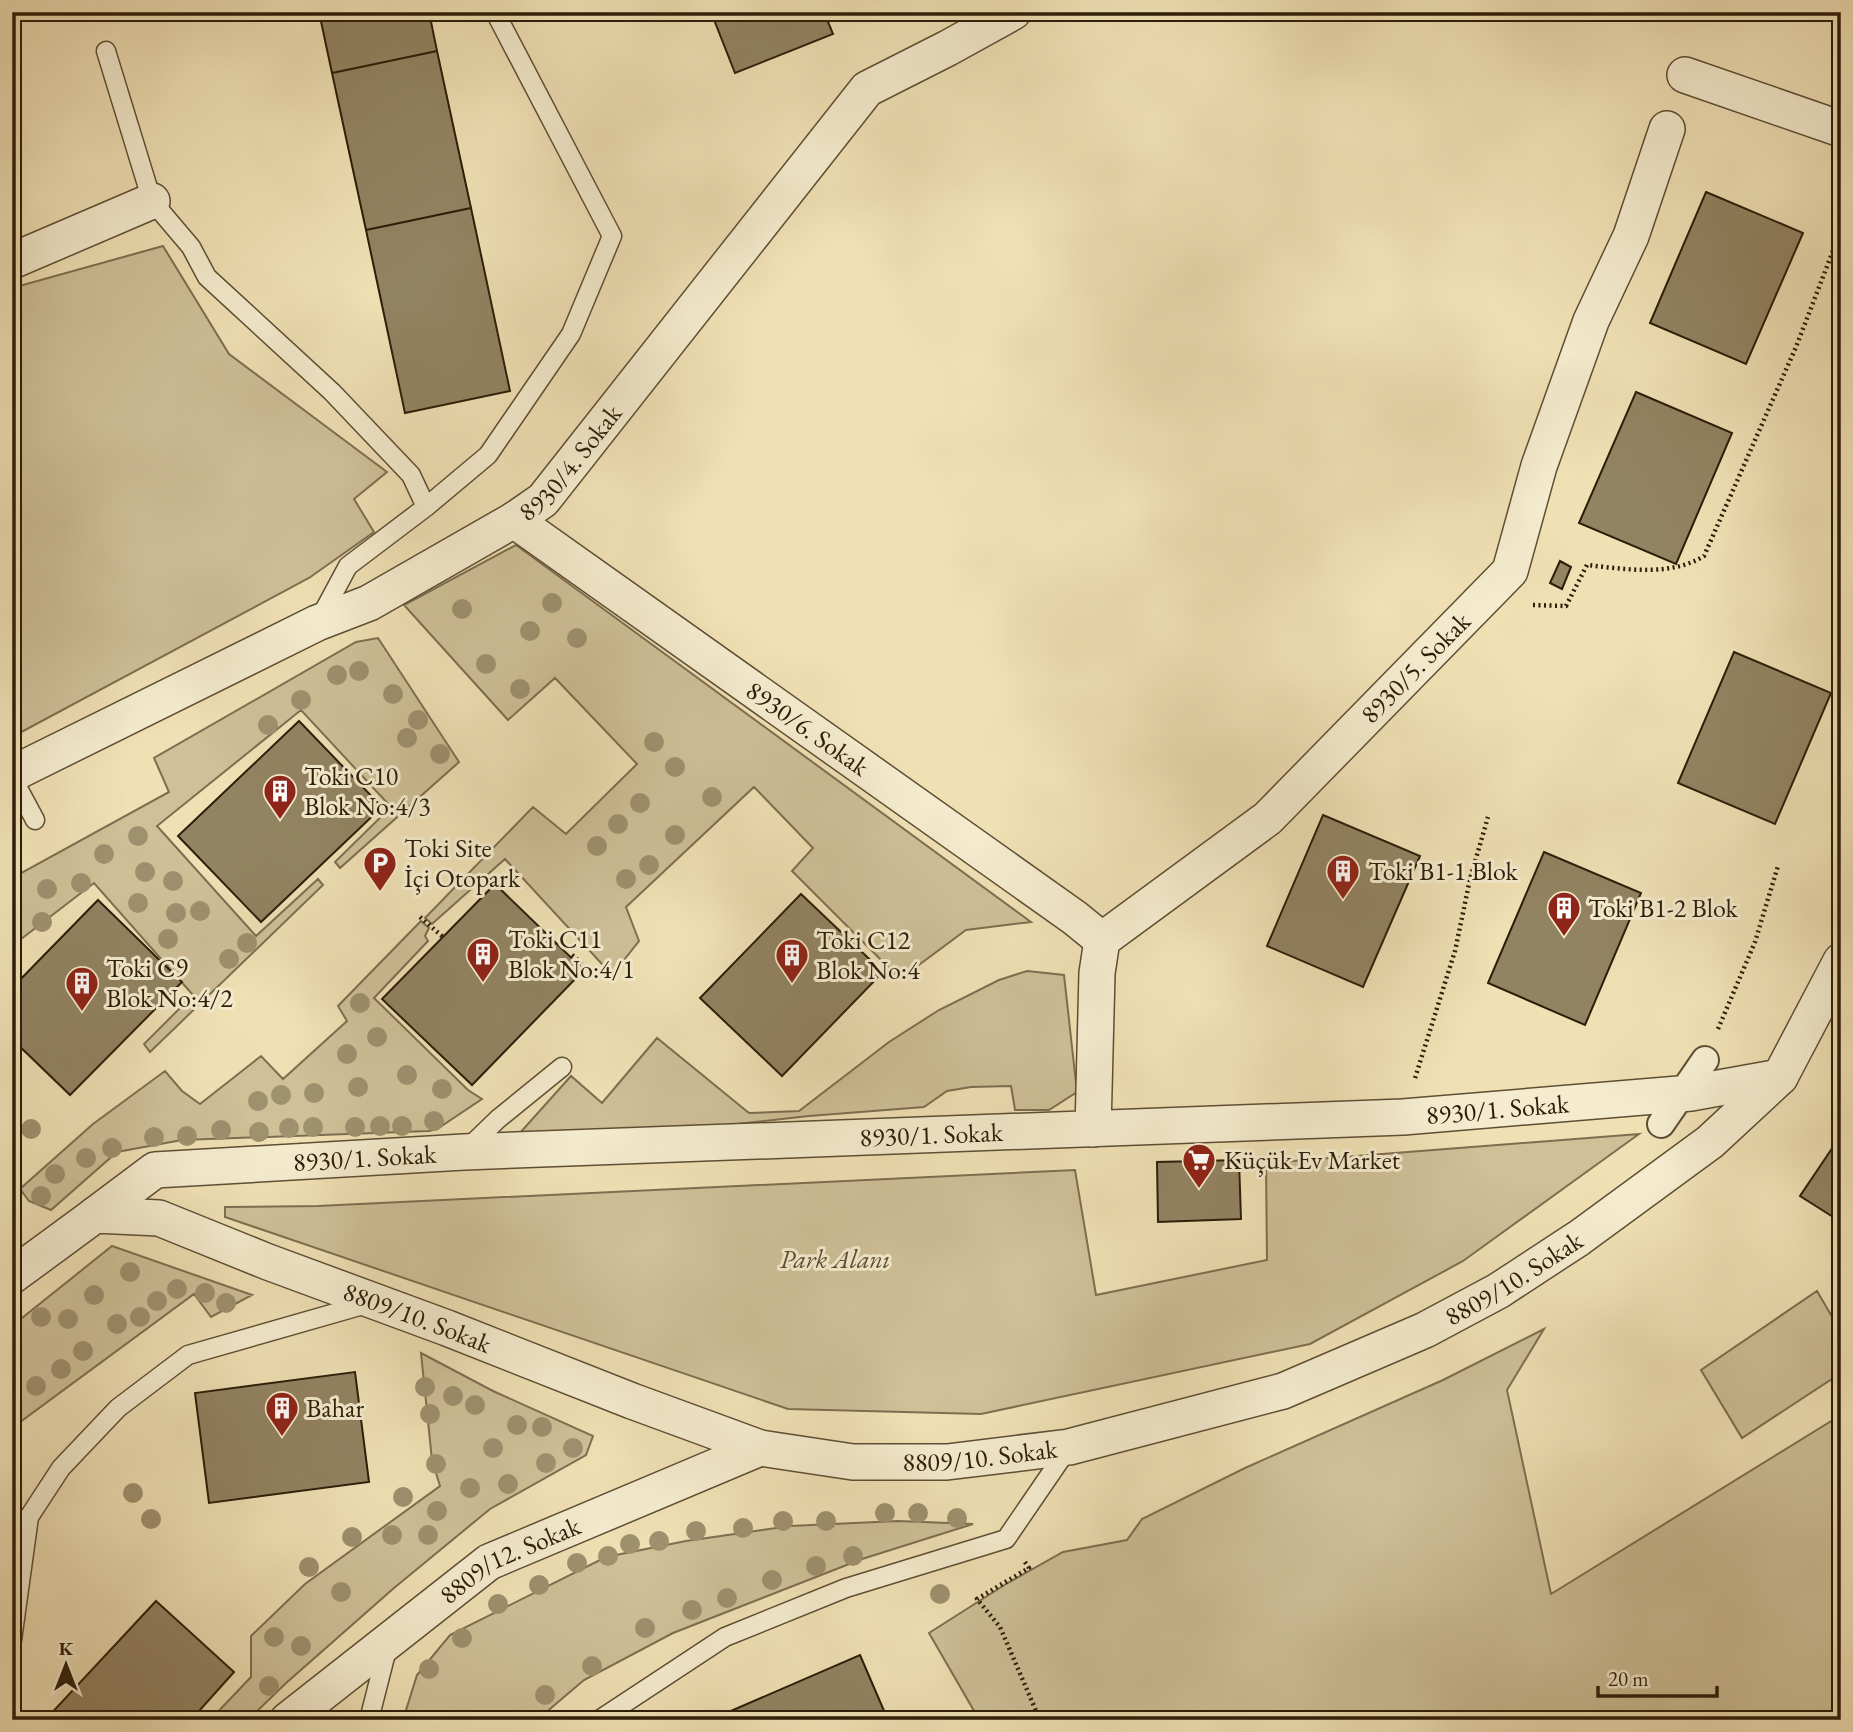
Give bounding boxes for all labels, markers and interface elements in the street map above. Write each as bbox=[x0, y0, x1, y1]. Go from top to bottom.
street label: 8930/4. Sokak bbox=[512, 397, 629, 529]
street label: 8930/5. Sokak bbox=[1353, 604, 1478, 731]
street label: 8930/6. Sokak bbox=[739, 673, 877, 784]
place label: Toki C10 Blok No:4/3 bbox=[304, 759, 431, 823]
building icon: Toki C10 Blok No:4/3 bbox=[261, 772, 299, 821]
place label: Toki Site İçi Otopark bbox=[404, 831, 521, 895]
parking icon: Toki Site İçi Otopark bbox=[361, 844, 399, 893]
building icon: Toki B1-1 Blok bbox=[1324, 852, 1362, 901]
place label: Toki B1-1 Blok bbox=[1368, 854, 1518, 888]
building icon: Toki B1-2 Blok bbox=[1545, 889, 1583, 938]
place label: Toki B1-2 Blok bbox=[1588, 891, 1738, 925]
place label: Toki C11 Blok No:4/1 bbox=[508, 922, 635, 986]
place label: Toki C12 Blok No:4 bbox=[816, 923, 920, 987]
building icon: Toki C11 Blok No:4/1 bbox=[464, 935, 502, 984]
building icon: Toki C12 Blok No:4 bbox=[773, 936, 811, 985]
place label: Toki C9 Blok No:4/2 bbox=[106, 951, 233, 1015]
building icon: Toki C9 Blok No:4/2 bbox=[63, 964, 101, 1013]
street label: 8930/1. Sokak bbox=[1425, 1086, 1571, 1132]
street label: 8930/1. Sokak bbox=[859, 1115, 1004, 1154]
street label: 8930/1. Sokak bbox=[292, 1137, 438, 1179]
supermarket icon: Küçük Ev Market bbox=[1180, 1141, 1218, 1190]
place label: Küçük Ev Market bbox=[1224, 1143, 1400, 1177]
street label: 8809/10. Sokak bbox=[1439, 1223, 1590, 1333]
park label: Park Alanı bbox=[780, 1242, 890, 1276]
street label: 8809/10. Sokak bbox=[339, 1274, 497, 1361]
building icon: Bahar bbox=[263, 1389, 301, 1438]
place label: Bahar bbox=[306, 1391, 364, 1425]
street label: 8809/10. Sokak bbox=[902, 1431, 1060, 1479]
street label: 8809/12. Sokak bbox=[432, 1508, 586, 1612]
north arrow bbox=[32, 1630, 102, 1700]
text: K bbox=[59, 1636, 74, 1661]
scale bar bbox=[1598, 1655, 1716, 1699]
text: 20 m bbox=[1608, 1665, 1649, 1692]

